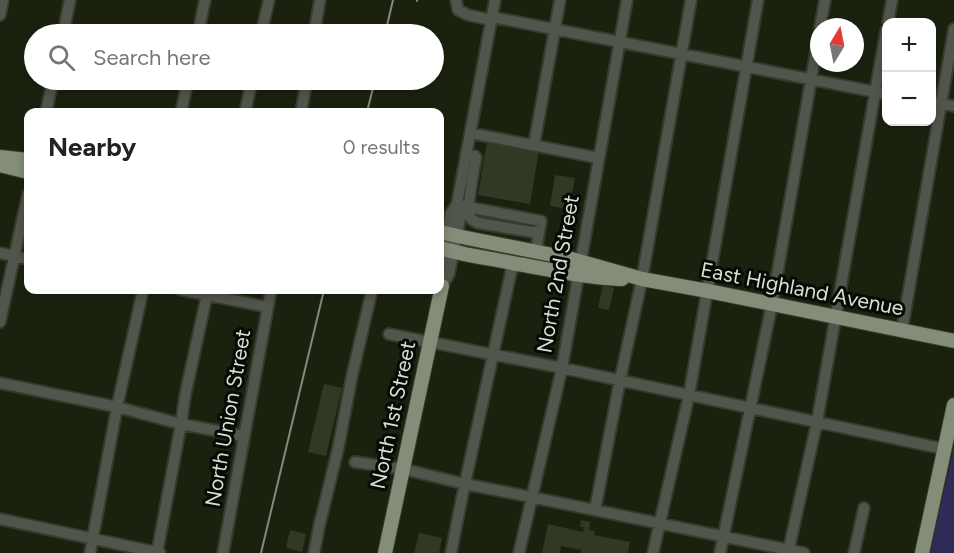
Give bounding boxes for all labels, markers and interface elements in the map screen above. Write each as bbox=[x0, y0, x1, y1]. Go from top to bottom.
north arrow bbox=[810, 18, 864, 72]
map controls bbox=[882, 18, 936, 126]
button: + bbox=[882, 18, 936, 72]
search box bbox=[24, 24, 444, 90]
icon: search bbox=[45, 41, 78, 74]
text: Search here bbox=[93, 44, 211, 71]
button: − bbox=[882, 72, 936, 126]
text: Nearby bbox=[48, 131, 136, 163]
text: 0 results bbox=[343, 135, 420, 159]
street label: North 2nd Street bbox=[531, 193, 584, 355]
street label: East Highland Avenue bbox=[698, 257, 906, 320]
street label: North Union Street bbox=[200, 327, 255, 509]
street label: North 1st Street bbox=[365, 339, 420, 491]

